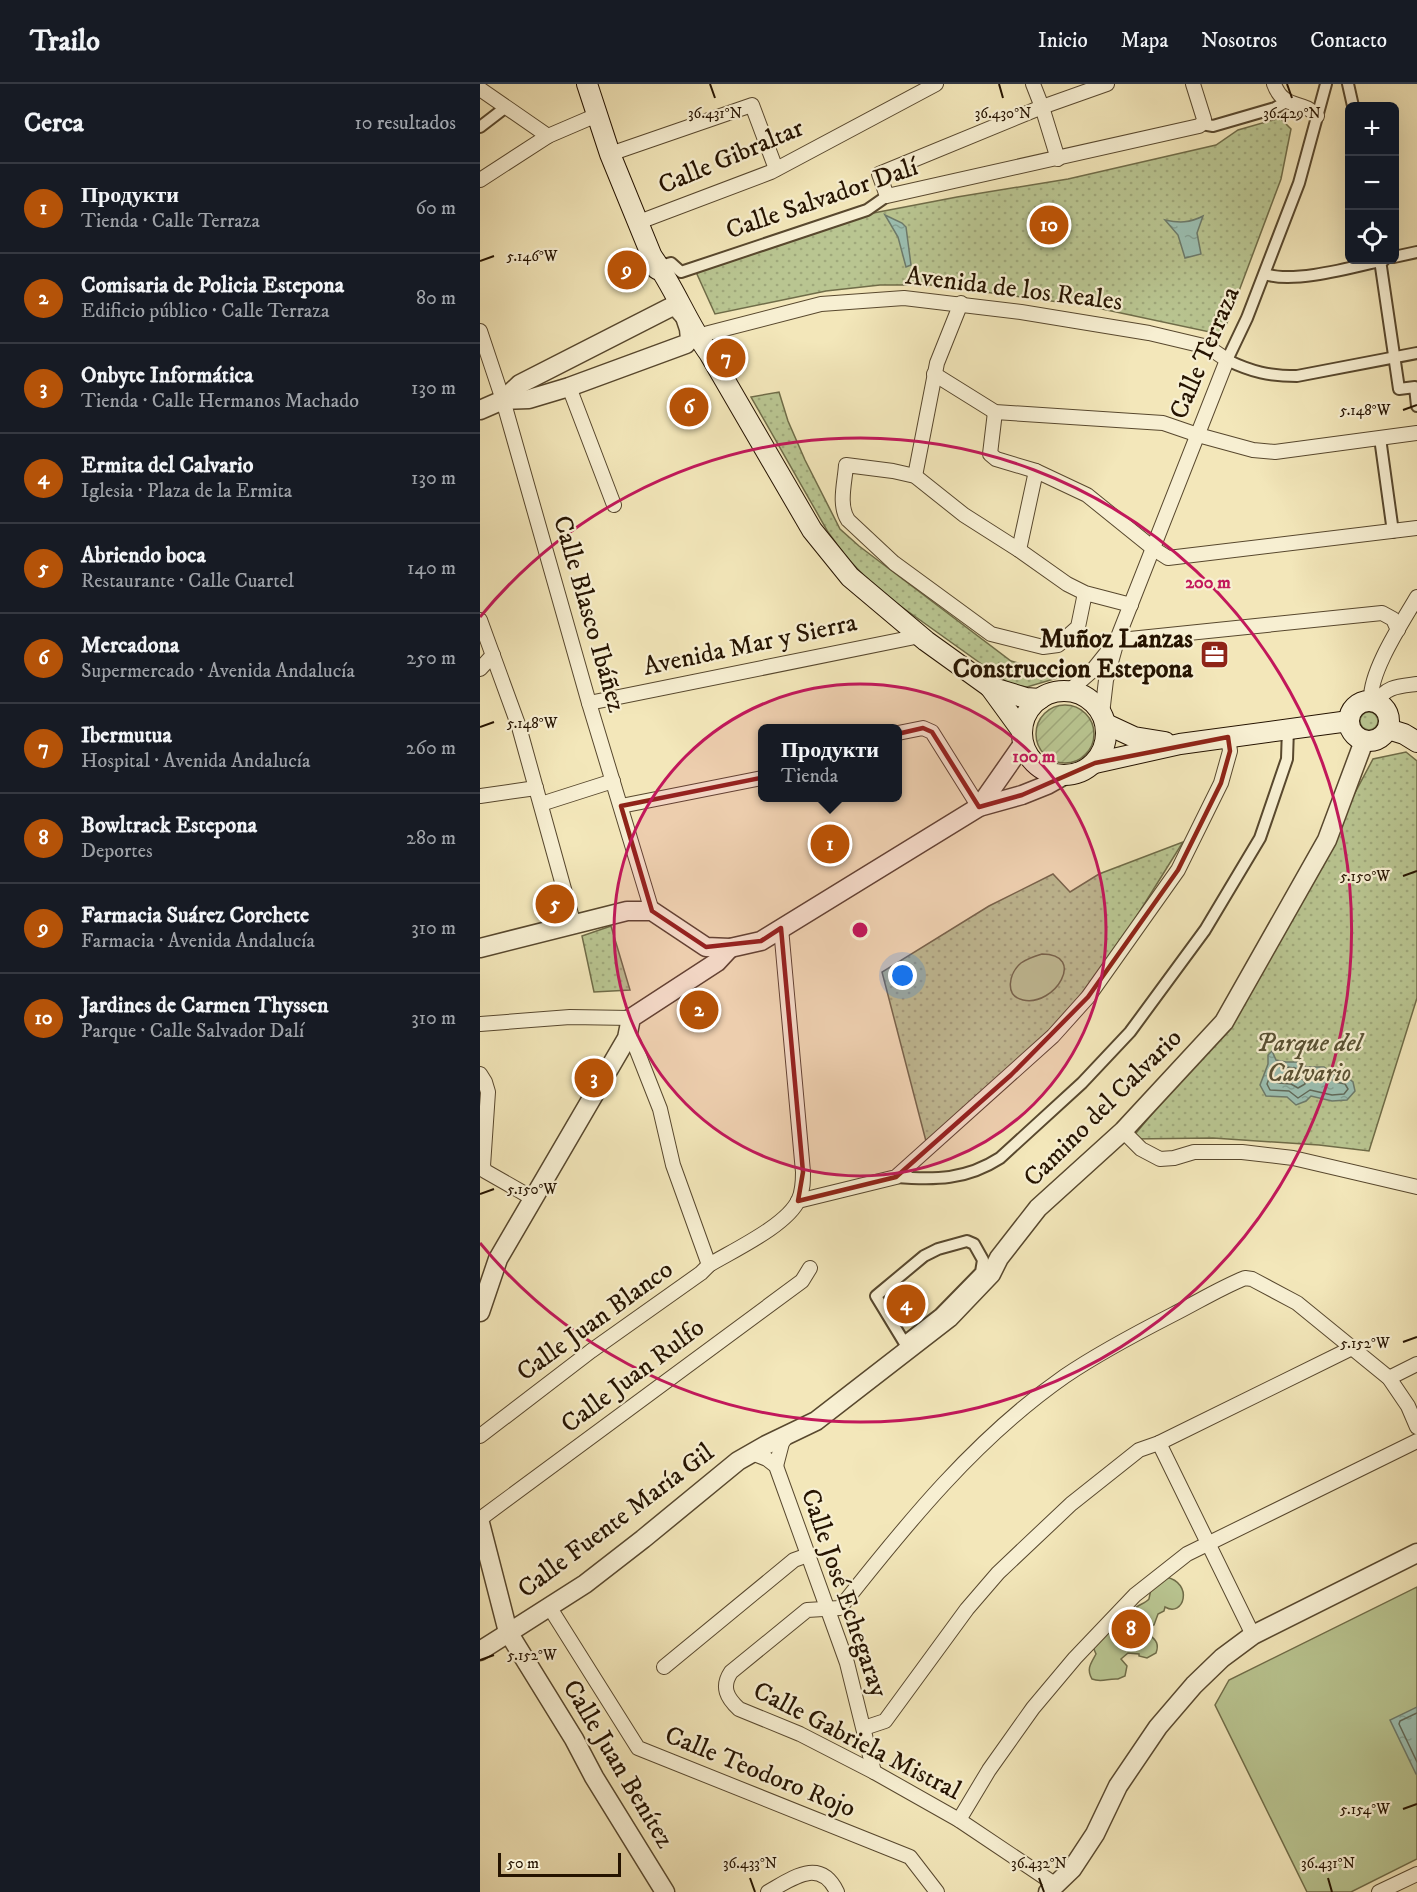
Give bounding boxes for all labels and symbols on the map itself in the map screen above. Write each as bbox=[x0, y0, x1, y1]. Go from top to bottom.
text: 36.431°N bbox=[688, 104, 742, 123]
text: 36.430°N bbox=[975, 104, 1031, 123]
text: 36.429°N bbox=[1263, 104, 1321, 123]
street label: Calle Gibraltar bbox=[653, 111, 809, 202]
street label: Calle Salvador Dalí bbox=[722, 150, 923, 247]
pin: 10 bbox=[1030, 202, 1068, 248]
text: 5.146°W bbox=[506, 247, 558, 266]
pin: 9 bbox=[608, 248, 646, 292]
street label: Avenida de los Reales bbox=[904, 259, 1124, 319]
street label: Calle Terraza bbox=[1162, 282, 1248, 424]
pin: 7 bbox=[706, 336, 746, 380]
pin: 6 bbox=[670, 384, 708, 430]
text: 5.148°W bbox=[1340, 401, 1391, 420]
street label: Calle Blasco Ibáñez bbox=[545, 512, 633, 716]
text: 200 m bbox=[1185, 572, 1231, 594]
street label: Avenida Mar y Sierra bbox=[640, 606, 860, 684]
place label: Muñoz Lanzas Construccion Estepona bbox=[953, 623, 1194, 686]
office icon: Muñoz Lanzas Construccion Estepona bbox=[1198, 638, 1230, 670]
text: 5.148°W bbox=[507, 714, 558, 733]
text: 100 m bbox=[1012, 746, 1056, 768]
pin: 1 bbox=[810, 822, 850, 867]
text: 5.150°W bbox=[1340, 867, 1390, 886]
pin: 5 bbox=[536, 882, 574, 926]
centre of rings bbox=[850, 920, 870, 940]
your location bbox=[888, 961, 917, 990]
pin: 2 bbox=[680, 988, 718, 1032]
street label: Camino del Calvario bbox=[1017, 1022, 1189, 1194]
park label: Parque del Calvario bbox=[1256, 1027, 1365, 1090]
pin: 3 bbox=[574, 1056, 614, 1100]
text: 5.150°W bbox=[507, 1180, 557, 1199]
street label: Calle Juan Blanco bbox=[510, 1253, 680, 1389]
pin: 4 bbox=[886, 1282, 926, 1326]
street label: Calle Juan Rulfo bbox=[555, 1311, 711, 1441]
text: 5.152°W bbox=[1340, 1334, 1390, 1353]
street label: Calle Fuente María Gil bbox=[511, 1436, 721, 1606]
street label: Calle José Echegaray bbox=[793, 1484, 895, 1702]
pin: 8 bbox=[1112, 1606, 1150, 1652]
text: 5.152°W bbox=[507, 1646, 557, 1665]
street label: Calle Juan Benítez bbox=[555, 1674, 681, 1854]
street label: Calle Gabriela Mistral bbox=[747, 1674, 967, 1808]
street label: Calle Teodoro Rojo bbox=[660, 1719, 860, 1825]
text: 5.154°W bbox=[1340, 1800, 1390, 1819]
scale bar bbox=[498, 1850, 621, 1878]
text: 36.433°N bbox=[723, 1854, 777, 1873]
text: 36.432°N bbox=[1011, 1854, 1067, 1873]
text: 36.431°N bbox=[1301, 1854, 1355, 1873]

